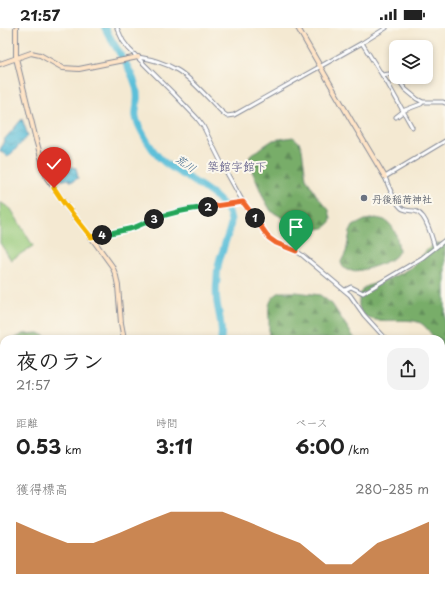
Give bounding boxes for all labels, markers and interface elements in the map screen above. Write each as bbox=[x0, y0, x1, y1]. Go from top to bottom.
text: 21:57 bbox=[20, 3, 60, 26]
map controls bbox=[389, 40, 433, 84]
button: layers bbox=[389, 40, 433, 84]
pin bbox=[37, 147, 71, 188]
water label: 荒川 bbox=[172, 150, 200, 176]
icon: check bbox=[43, 153, 65, 175]
district label: 築館字館下 bbox=[207, 157, 267, 175]
place label: 丹後稲荷神社 bbox=[372, 191, 432, 206]
marker: 丹後稲荷神社 bbox=[359, 193, 369, 203]
pin: 2 bbox=[198, 197, 218, 217]
text: 2 bbox=[204, 198, 212, 215]
pin: 1 bbox=[245, 208, 265, 228]
pin: 3 bbox=[144, 209, 164, 229]
text: 1 bbox=[252, 209, 258, 226]
text: 3 bbox=[150, 210, 158, 227]
pin bbox=[279, 210, 313, 251]
icon: arrive bbox=[285, 216, 307, 238]
pin: 4 bbox=[92, 225, 112, 245]
text: 4 bbox=[98, 226, 106, 243]
text: 夜のラン bbox=[16, 343, 104, 376]
button: share bbox=[387, 348, 429, 390]
text: 21:57 bbox=[16, 375, 50, 394]
text: 距離 bbox=[16, 414, 38, 431]
text: 時間 bbox=[156, 414, 178, 431]
text: ペース bbox=[295, 414, 328, 431]
text: 0.53 bbox=[16, 431, 61, 461]
text: 3:11 bbox=[156, 431, 193, 461]
text: 6:00 bbox=[295, 431, 345, 461]
text: km bbox=[61, 441, 81, 458]
text: /km bbox=[345, 441, 369, 458]
text: 獲得標高 bbox=[16, 479, 68, 498]
text: 280–285 m bbox=[355, 479, 429, 498]

